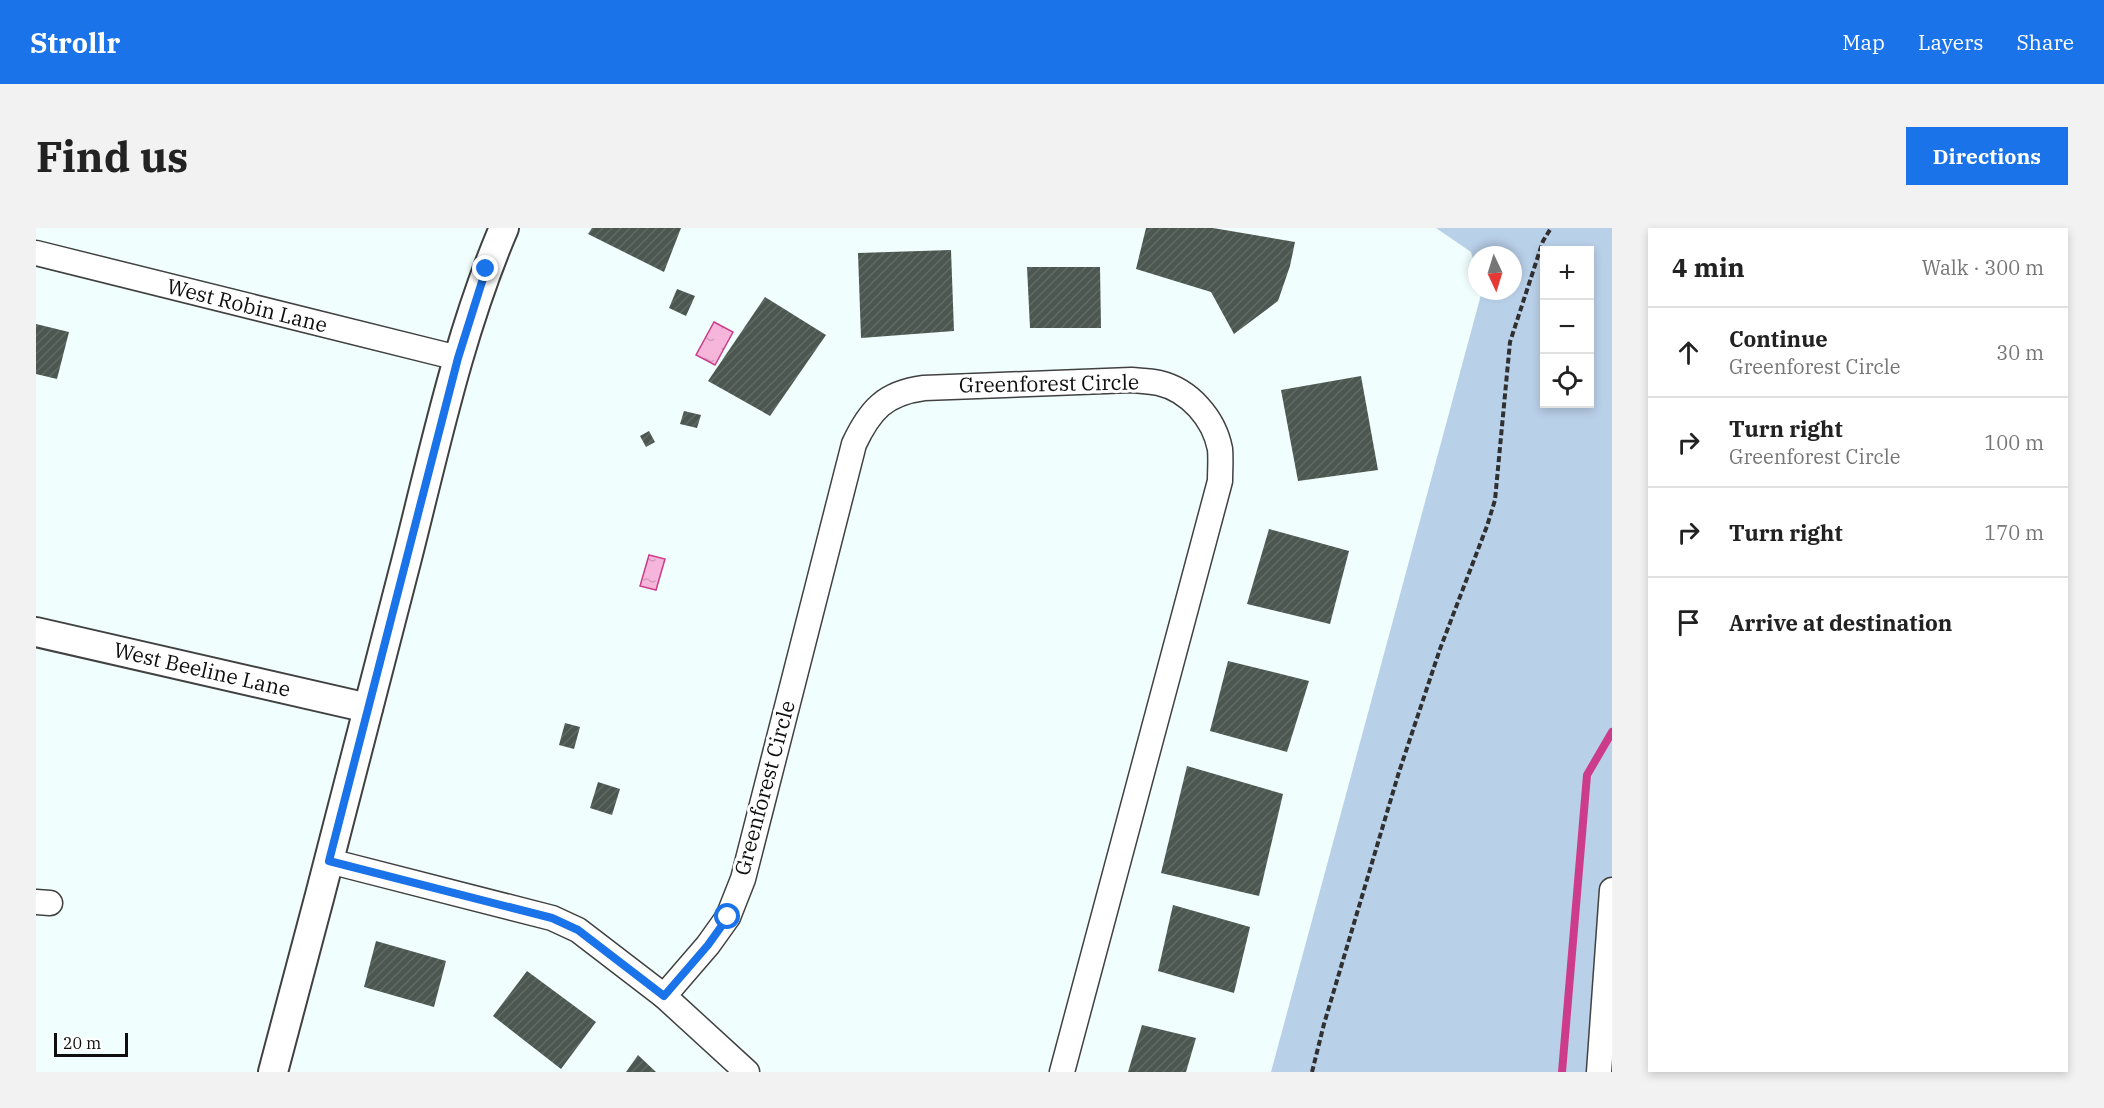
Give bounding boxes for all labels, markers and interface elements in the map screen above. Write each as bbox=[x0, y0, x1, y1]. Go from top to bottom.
text: Strollr bbox=[30, 24, 120, 61]
text: Map bbox=[1842, 28, 1885, 56]
text: Layers bbox=[1918, 28, 1984, 56]
text: Share bbox=[2017, 28, 2074, 56]
button: Directions bbox=[1906, 127, 2068, 185]
text: Find us bbox=[36, 129, 188, 184]
north arrow bbox=[1468, 246, 1522, 300]
map controls bbox=[1540, 246, 1594, 408]
button: + bbox=[1540, 246, 1594, 300]
text: 4 min bbox=[1672, 250, 1745, 284]
text: Walk · 300 m bbox=[1922, 254, 2044, 281]
route end bbox=[472, 255, 498, 281]
street label: West Robin Lane bbox=[164, 272, 331, 339]
button: − bbox=[1540, 300, 1594, 354]
text: Continue bbox=[1729, 324, 1828, 353]
icon: ahead bbox=[1672, 336, 1705, 369]
text: 30 m bbox=[1996, 339, 2044, 366]
text: Greenforest Circle bbox=[1729, 353, 1901, 380]
button: locate bbox=[1540, 354, 1594, 408]
street label: Greenforest Circle bbox=[959, 367, 1139, 399]
text: Turn right bbox=[1729, 414, 1843, 443]
icon: right bbox=[1672, 426, 1705, 459]
text: 100 m bbox=[1984, 429, 2044, 456]
text: Greenforest Circle bbox=[1729, 443, 1901, 470]
icon: right bbox=[1672, 516, 1705, 549]
text: Turn right bbox=[1729, 518, 1843, 547]
text: 170 m bbox=[1984, 519, 2044, 546]
icon: arrive bbox=[1672, 606, 1705, 639]
text: Arrive at destination bbox=[1729, 608, 1952, 637]
street label: West Beeline Lane bbox=[111, 635, 293, 703]
street label: Greenforest Circle bbox=[727, 697, 801, 878]
route start bbox=[714, 903, 740, 929]
scale bar bbox=[54, 1030, 128, 1058]
text: 20 m bbox=[63, 1033, 101, 1053]

